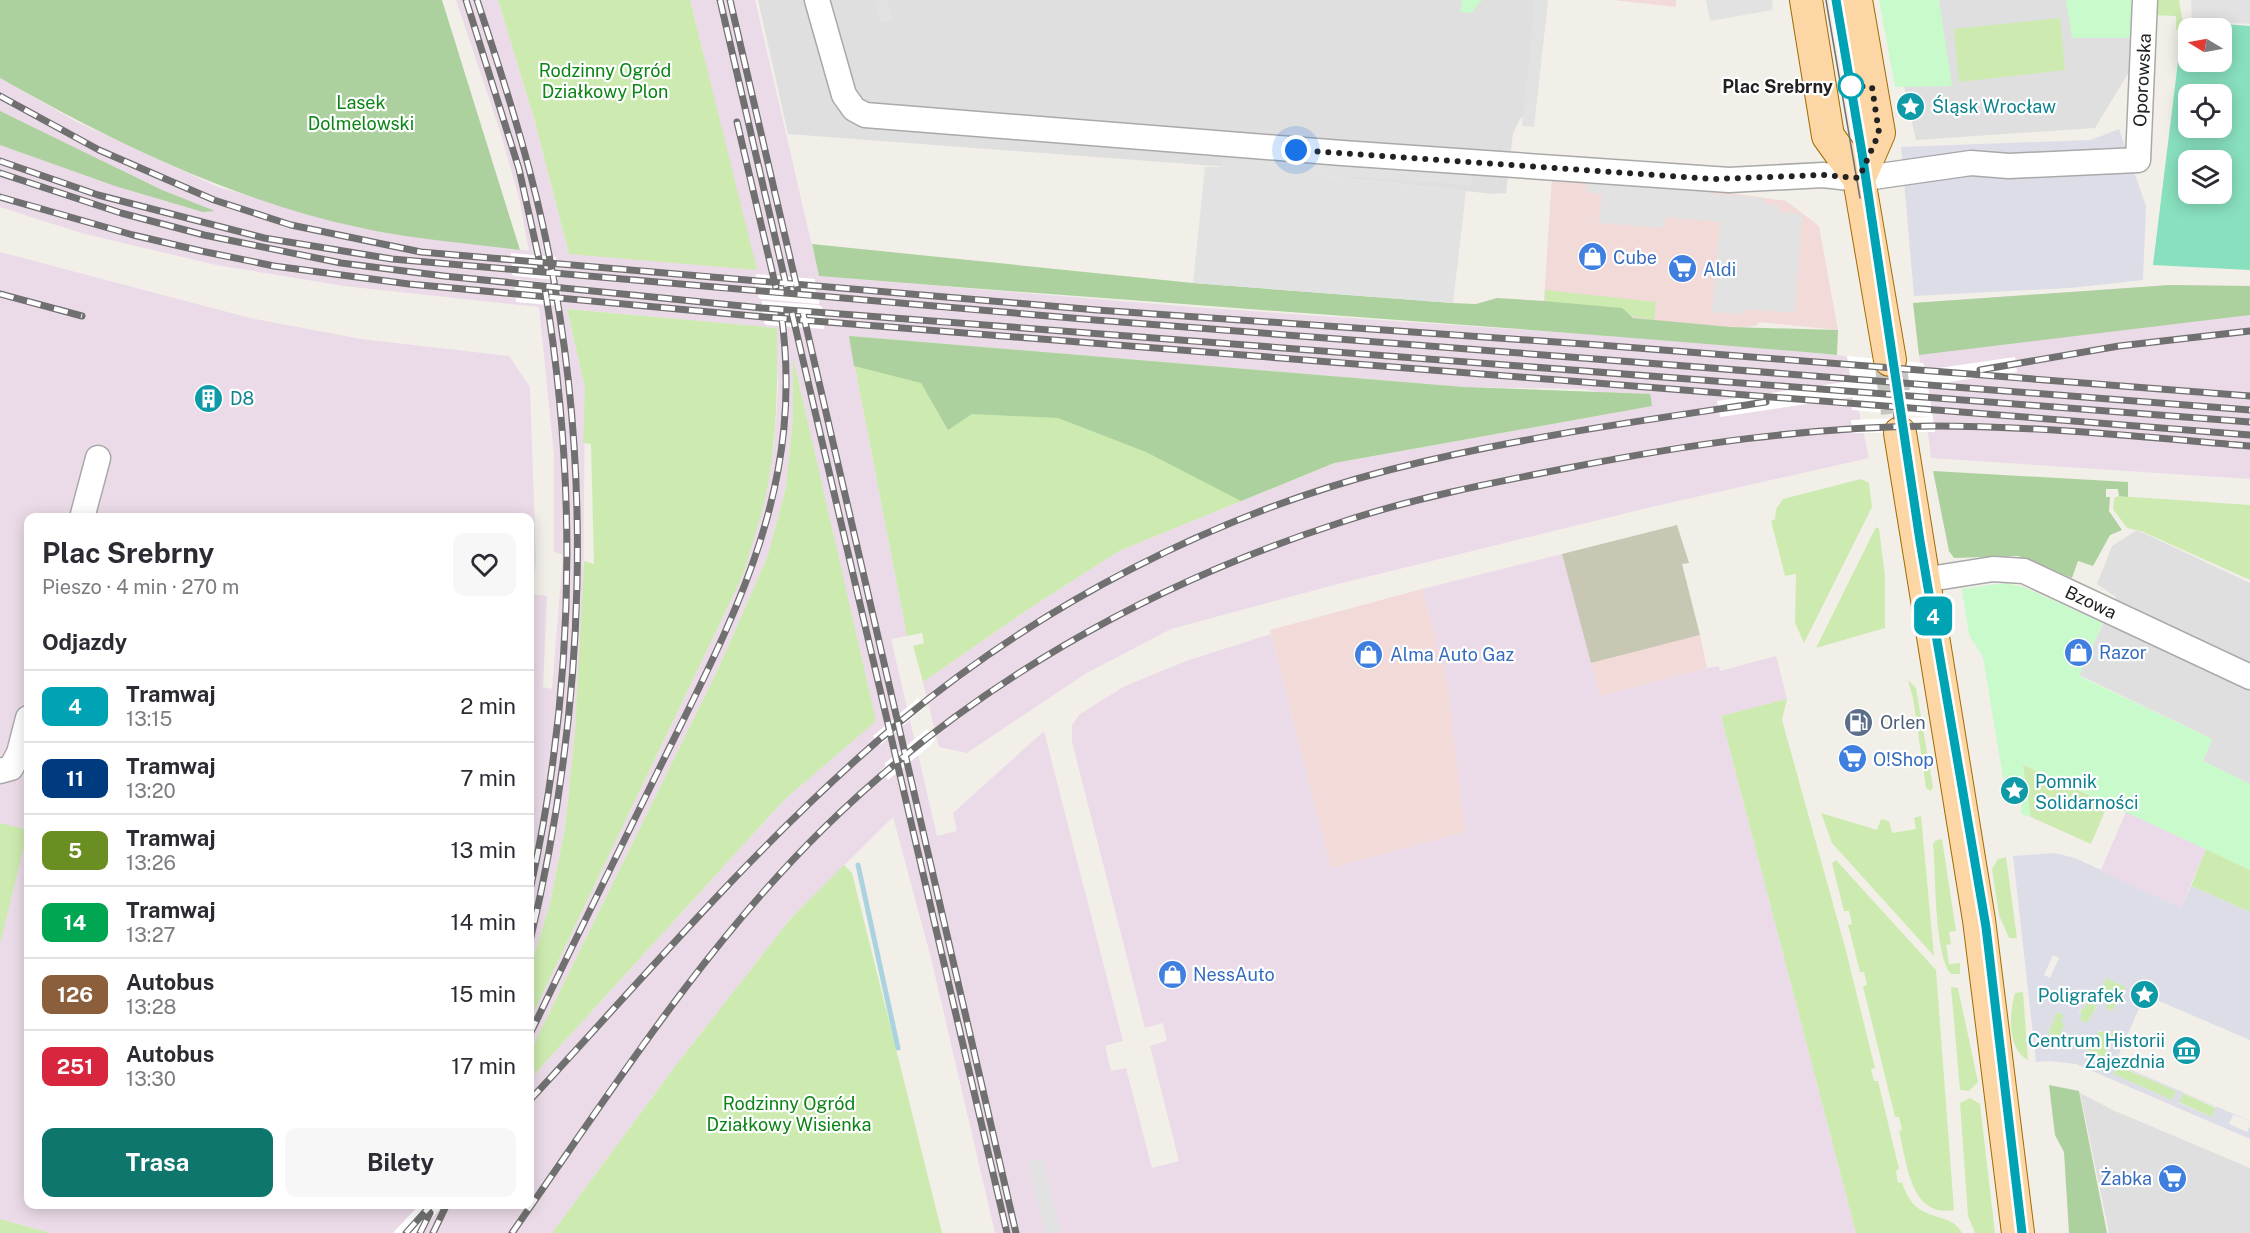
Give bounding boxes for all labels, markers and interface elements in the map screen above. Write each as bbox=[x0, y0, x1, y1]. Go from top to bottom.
north arrow bbox=[2178, 18, 2232, 72]
map controls bbox=[2178, 18, 2232, 204]
street label: Oporowska bbox=[2129, 33, 2155, 127]
park label: Rodzinny Ogród Działkowy Plon bbox=[539, 60, 671, 102]
marker: Plac Srebrny bbox=[1838, 73, 1864, 99]
place label: Plac Srebrny bbox=[1722, 76, 1833, 97]
button: locate bbox=[2178, 84, 2232, 138]
place icon: Śląsk Wrocław bbox=[1895, 90, 1927, 122]
park label: Lasek Dolmelowski bbox=[308, 92, 414, 134]
place label: Śląsk Wrocław bbox=[1932, 95, 2056, 117]
your location bbox=[1281, 135, 1311, 165]
button: layers bbox=[2178, 150, 2232, 204]
shop icon: Cube bbox=[1576, 241, 1608, 273]
place label: Cube bbox=[1613, 247, 1657, 268]
supermarket icon: Aldi bbox=[1666, 253, 1698, 285]
place label: Aldi bbox=[1703, 259, 1736, 280]
building icon: D8 bbox=[193, 382, 225, 414]
place label: D8 bbox=[230, 388, 254, 409]
button: heart bbox=[453, 533, 516, 596]
text: Plac Srebrny bbox=[42, 536, 214, 569]
text: Pieszo · 4 min · 270 m bbox=[42, 575, 239, 599]
street label: Bzowa bbox=[2062, 581, 2120, 623]
line badge: 4 bbox=[1914, 596, 1952, 636]
text: 4 bbox=[1926, 604, 1940, 629]
text: Odjazdy bbox=[42, 629, 127, 655]
shop icon: Razor bbox=[2062, 636, 2094, 668]
shop icon: Alma Auto Gaz bbox=[1353, 638, 1385, 670]
place label: Razor bbox=[2099, 642, 2147, 663]
place label: Alma Auto Gaz bbox=[1390, 644, 1514, 665]
text: Tramwaj bbox=[126, 681, 216, 707]
text: 2 min bbox=[460, 693, 516, 719]
text: 4 bbox=[68, 694, 82, 719]
fuel station icon: Orlen bbox=[1843, 706, 1875, 738]
text: 13:15 bbox=[126, 707, 172, 731]
place label: Orlen bbox=[1880, 712, 1926, 733]
supermarket icon: O!Shop bbox=[1836, 743, 1868, 775]
place label: O!Shop bbox=[1873, 749, 1934, 770]
text: Tramwaj bbox=[126, 753, 216, 779]
text: 7 min bbox=[460, 765, 516, 791]
text: 11 bbox=[66, 766, 84, 791]
place label: Pomnik Solidarności bbox=[2035, 771, 2139, 813]
place icon: Pomnik Solidarności bbox=[1998, 775, 2030, 807]
text: 13:20 bbox=[126, 779, 176, 803]
text: Tramwaj bbox=[126, 825, 216, 851]
text: 13 min bbox=[451, 837, 516, 863]
text: 5 bbox=[68, 838, 82, 863]
text: 13:26 bbox=[126, 851, 176, 875]
text: Tramwaj bbox=[126, 897, 216, 923]
text: 14 min bbox=[451, 909, 516, 935]
text: 14 bbox=[64, 910, 86, 935]
text: 13:27 bbox=[126, 923, 176, 947]
shop icon: NessAuto bbox=[1156, 958, 1188, 990]
place label: NessAuto bbox=[1193, 964, 1275, 985]
text: Autobus bbox=[126, 969, 214, 995]
place icon: Poligrafek bbox=[2129, 979, 2161, 1011]
text: 15 min bbox=[450, 981, 516, 1007]
text: 126 bbox=[57, 982, 93, 1007]
place label: Poligrafek bbox=[2038, 985, 2124, 1006]
text: 13:28 bbox=[126, 995, 177, 1019]
place label: Centrum Historii Zajezdnia bbox=[2028, 1030, 2165, 1072]
museum icon: Centrum Historii Zajezdnia bbox=[2170, 1034, 2202, 1066]
text: Autobus bbox=[126, 1041, 214, 1067]
text: 17 min bbox=[451, 1053, 516, 1079]
text: 251 bbox=[57, 1054, 93, 1079]
text: 13:30 bbox=[126, 1067, 176, 1091]
park label: Rodzinny Ogród Działkowy Wisienka bbox=[707, 1093, 871, 1135]
button: Trasa bbox=[42, 1128, 273, 1197]
button: Bilety bbox=[285, 1128, 516, 1197]
supermarket icon: Żabka bbox=[2157, 1162, 2189, 1194]
place label: Żabka bbox=[2100, 1167, 2152, 1189]

